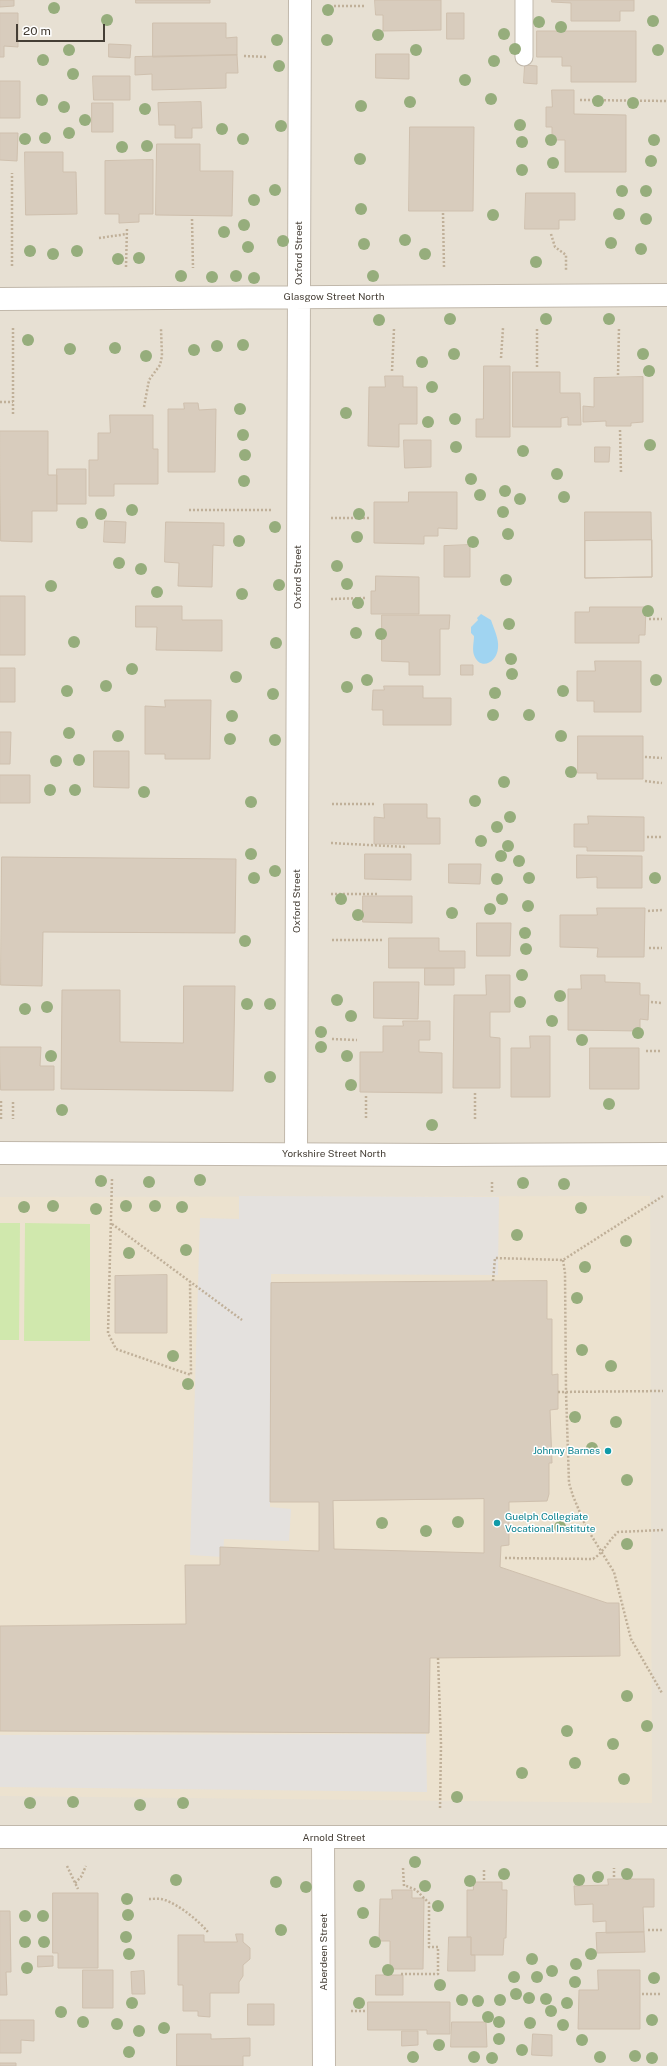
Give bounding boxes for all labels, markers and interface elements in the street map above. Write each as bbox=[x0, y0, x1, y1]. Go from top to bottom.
scale bar bbox=[18, 16, 107, 42]
text: 20 m bbox=[23, 24, 51, 38]
street label: Oxford Street bbox=[293, 221, 305, 285]
street label: Glasgow Street North bbox=[284, 291, 384, 303]
street label: Oxford Street bbox=[292, 545, 304, 609]
street label: Oxford Street bbox=[291, 869, 303, 933]
street label: Yorkshire Street North bbox=[282, 1148, 386, 1160]
place label: Johnny Barnes bbox=[533, 1445, 600, 1457]
marker: Johnny Barnes bbox=[603, 1446, 613, 1456]
place label: Guelph Collegiate Vocational Institute bbox=[505, 1511, 595, 1534]
marker: Guelph Collegiate Vocational Institute bbox=[492, 1518, 502, 1528]
street label: Arnold Street bbox=[303, 1832, 365, 1844]
street label: Aberdeen Street bbox=[318, 1913, 330, 1991]

